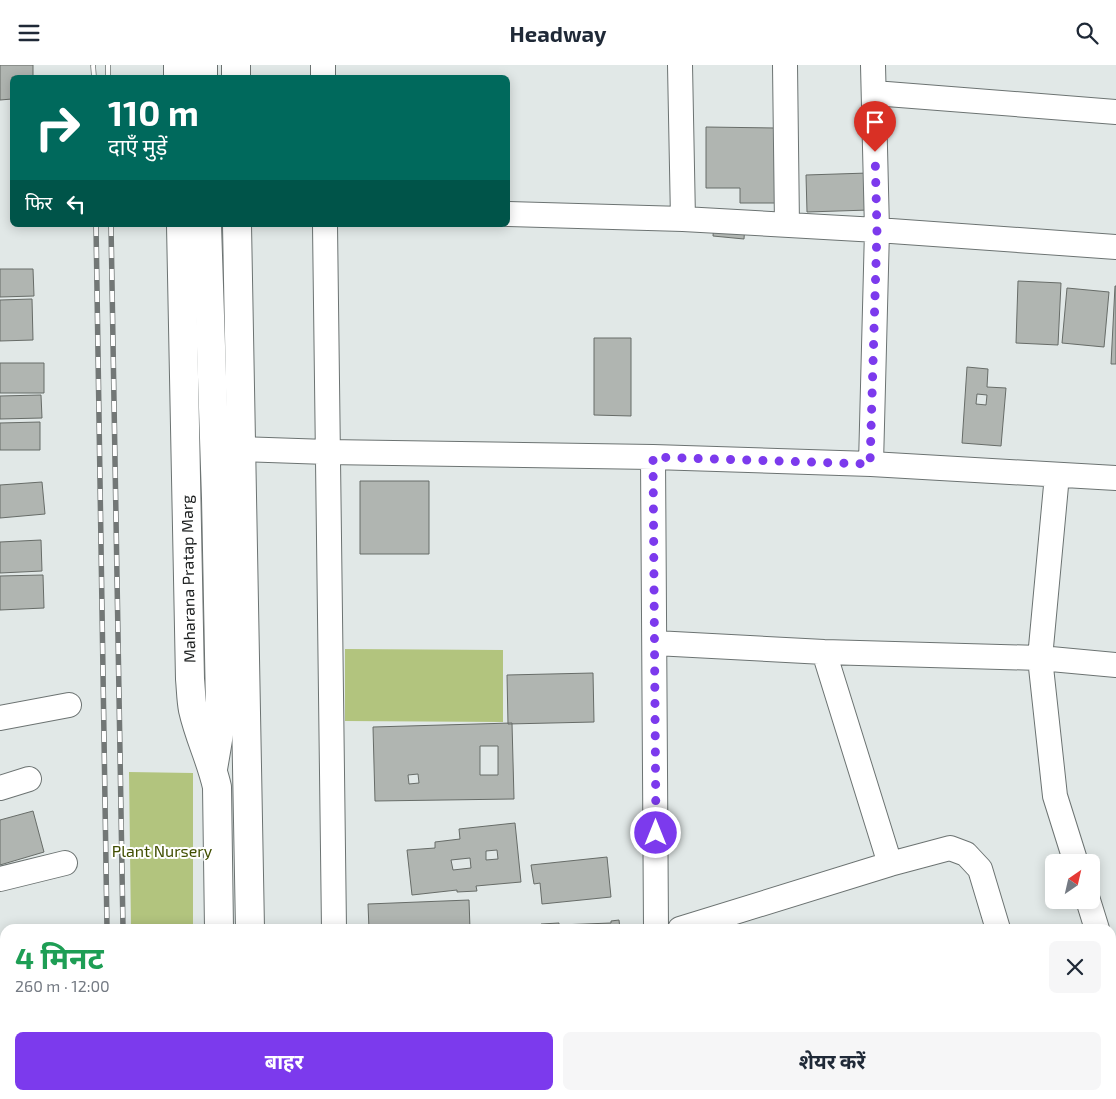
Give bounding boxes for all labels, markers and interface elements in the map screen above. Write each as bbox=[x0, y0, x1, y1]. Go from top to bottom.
icon: menu bbox=[15, 19, 43, 47]
icon: search bbox=[1073, 19, 1101, 47]
text: Headway bbox=[510, 20, 606, 46]
text: 110 m bbox=[108, 91, 199, 133]
icon: right bbox=[25, 95, 90, 160]
pin bbox=[854, 101, 896, 152]
icon: arrive bbox=[861, 108, 889, 136]
text: दाएँ मुड़ें bbox=[108, 133, 167, 159]
icon: left bbox=[62, 190, 90, 218]
text: फिर bbox=[25, 191, 52, 214]
street label: Maharana Pratap Marg bbox=[177, 495, 198, 663]
position arrow bbox=[629, 806, 681, 858]
park label: Plant Nursery bbox=[112, 841, 213, 860]
north arrow bbox=[1045, 854, 1100, 909]
map controls bbox=[1045, 854, 1100, 909]
text: 4 मिनट bbox=[15, 939, 104, 975]
button: close bbox=[1049, 941, 1101, 993]
text: 260 m · 12:00 bbox=[15, 976, 110, 995]
button: बाहर bbox=[15, 1032, 553, 1090]
button: शेयर करें bbox=[563, 1032, 1101, 1090]

